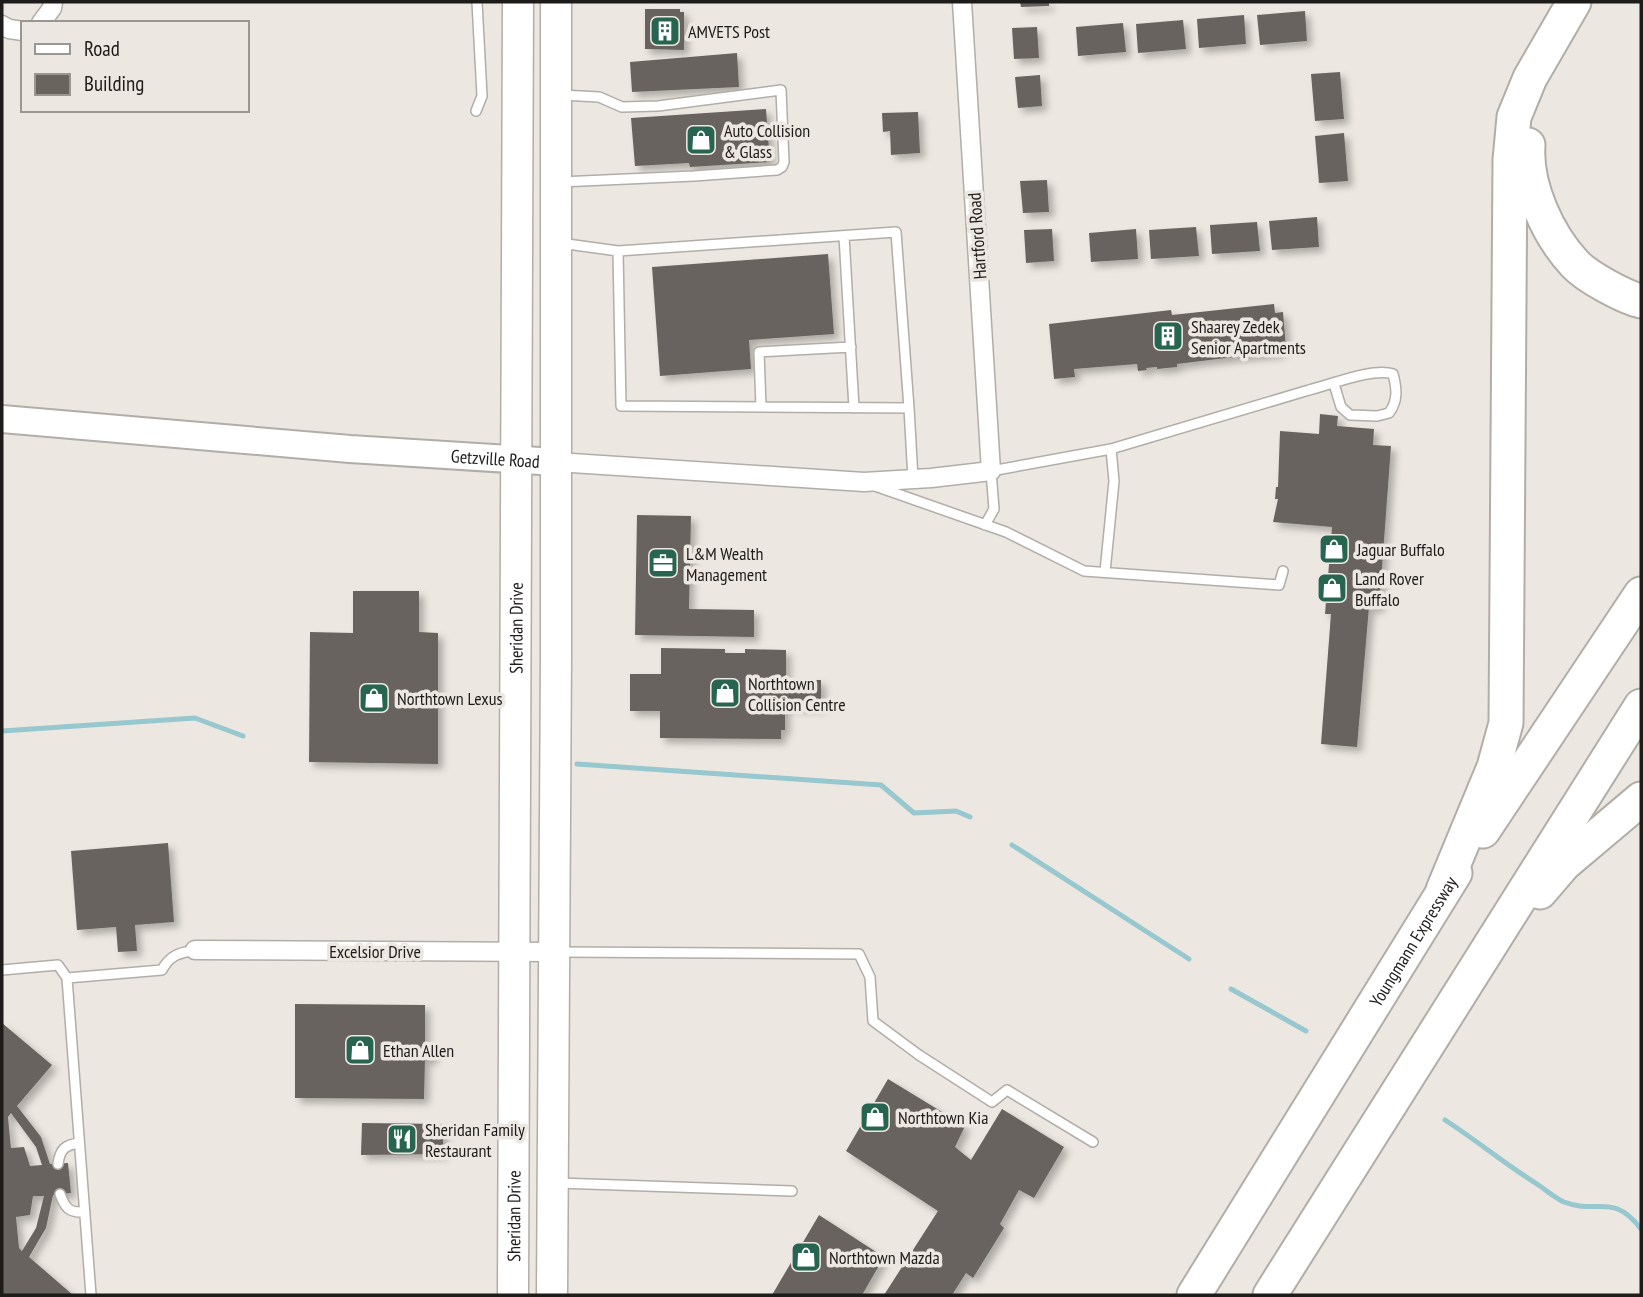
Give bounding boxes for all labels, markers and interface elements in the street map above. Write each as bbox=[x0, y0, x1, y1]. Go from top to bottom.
building icon: AMVETS Post bbox=[648, 14, 682, 48]
place label: AMVETS Post bbox=[688, 20, 770, 43]
legend bbox=[21, 21, 248, 112]
text: Road bbox=[84, 35, 120, 62]
text: Building bbox=[84, 70, 144, 97]
place label: Auto Collision & Glass bbox=[724, 119, 810, 163]
shop icon: Auto Collision & Glass bbox=[684, 123, 718, 157]
street label: Hartford Road bbox=[963, 192, 991, 280]
place label: Shaarey Zedek Senior Apartments bbox=[1191, 315, 1306, 359]
building icon: Shaarey Zedek Senior Apartments bbox=[1151, 319, 1185, 353]
street label: Getzville Road bbox=[450, 444, 541, 472]
shop icon: Jaguar Buffalo bbox=[1317, 532, 1351, 566]
place label: Jaguar Buffalo bbox=[1356, 538, 1445, 561]
place label: L&M Wealth Management bbox=[686, 542, 767, 586]
office icon: L&M Wealth Management bbox=[646, 546, 680, 580]
place label: Land Rover Buffalo bbox=[1355, 567, 1424, 611]
shop icon: Land Rover Buffalo bbox=[1315, 571, 1349, 605]
street label: Sheridan Drive bbox=[504, 582, 527, 674]
place label: Northtown Collision Centre bbox=[748, 672, 846, 716]
shop icon: Northtown Collision Centre bbox=[708, 676, 742, 710]
shop icon: Northtown Lexus bbox=[357, 681, 391, 715]
place label: Northtown Lexus bbox=[397, 687, 503, 710]
street label: Youngmann Expressway bbox=[1364, 872, 1462, 1011]
street label: Excelsior Drive bbox=[329, 940, 421, 963]
shop icon: Ethan Allen bbox=[343, 1033, 377, 1067]
place label: Ethan Allen bbox=[383, 1039, 454, 1062]
shop icon: Northtown Kia bbox=[858, 1100, 892, 1134]
place label: Northtown Kia bbox=[898, 1106, 988, 1129]
place label: Sheridan Family Restaurant bbox=[425, 1118, 525, 1162]
restaurant icon: Sheridan Family Restaurant bbox=[385, 1122, 419, 1156]
street label: Sheridan Drive bbox=[502, 1170, 525, 1262]
shop icon: Northtown Mazda bbox=[789, 1240, 823, 1274]
place label: Northtown Mazda bbox=[829, 1246, 940, 1269]

